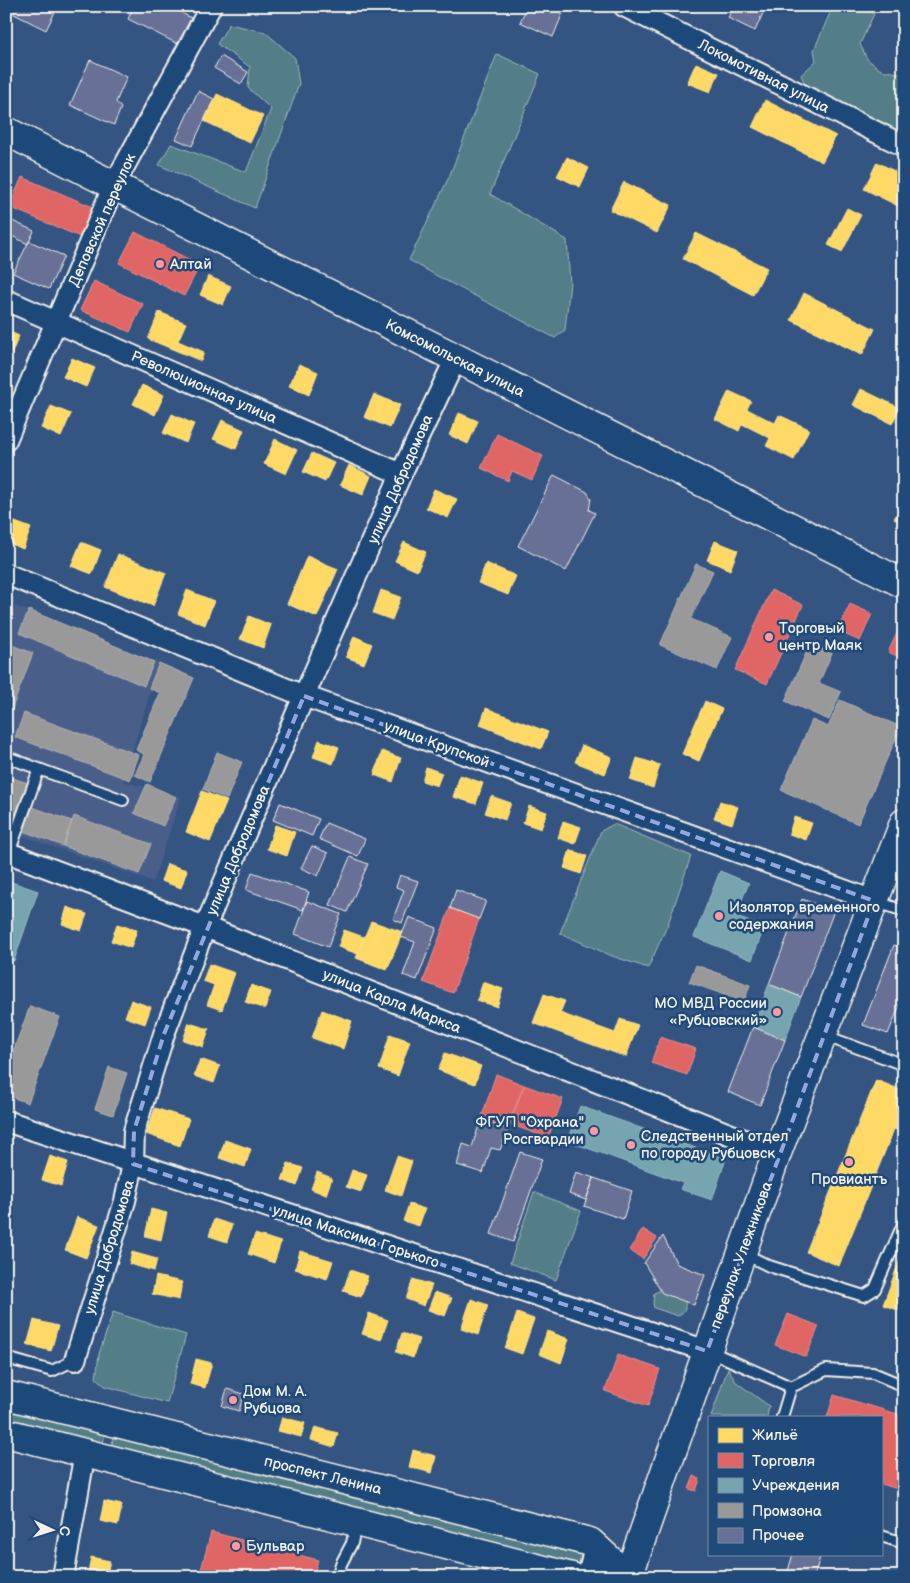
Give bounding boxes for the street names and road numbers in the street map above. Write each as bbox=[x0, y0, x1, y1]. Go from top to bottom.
street label: Локомотивная улица bbox=[694, 35, 833, 118]
street label: Деповской переулок bbox=[64, 151, 140, 290]
street label: Комсомольская улица bbox=[382, 315, 528, 402]
street label: Революционная улица bbox=[128, 347, 280, 428]
street label: улица Добродомова bbox=[363, 412, 438, 547]
street label: улица Крупской bbox=[382, 717, 492, 772]
street label: улица Добродомова bbox=[202, 782, 275, 918]
street label: улица Карла Маркса bbox=[320, 965, 464, 1038]
street label: улица Добродомова bbox=[80, 1178, 139, 1317]
street label: переулок Улежникова bbox=[706, 1179, 777, 1331]
street label: улица Максима Горького bbox=[270, 1201, 442, 1272]
street label: проспект Ленина bbox=[262, 1452, 384, 1499]

